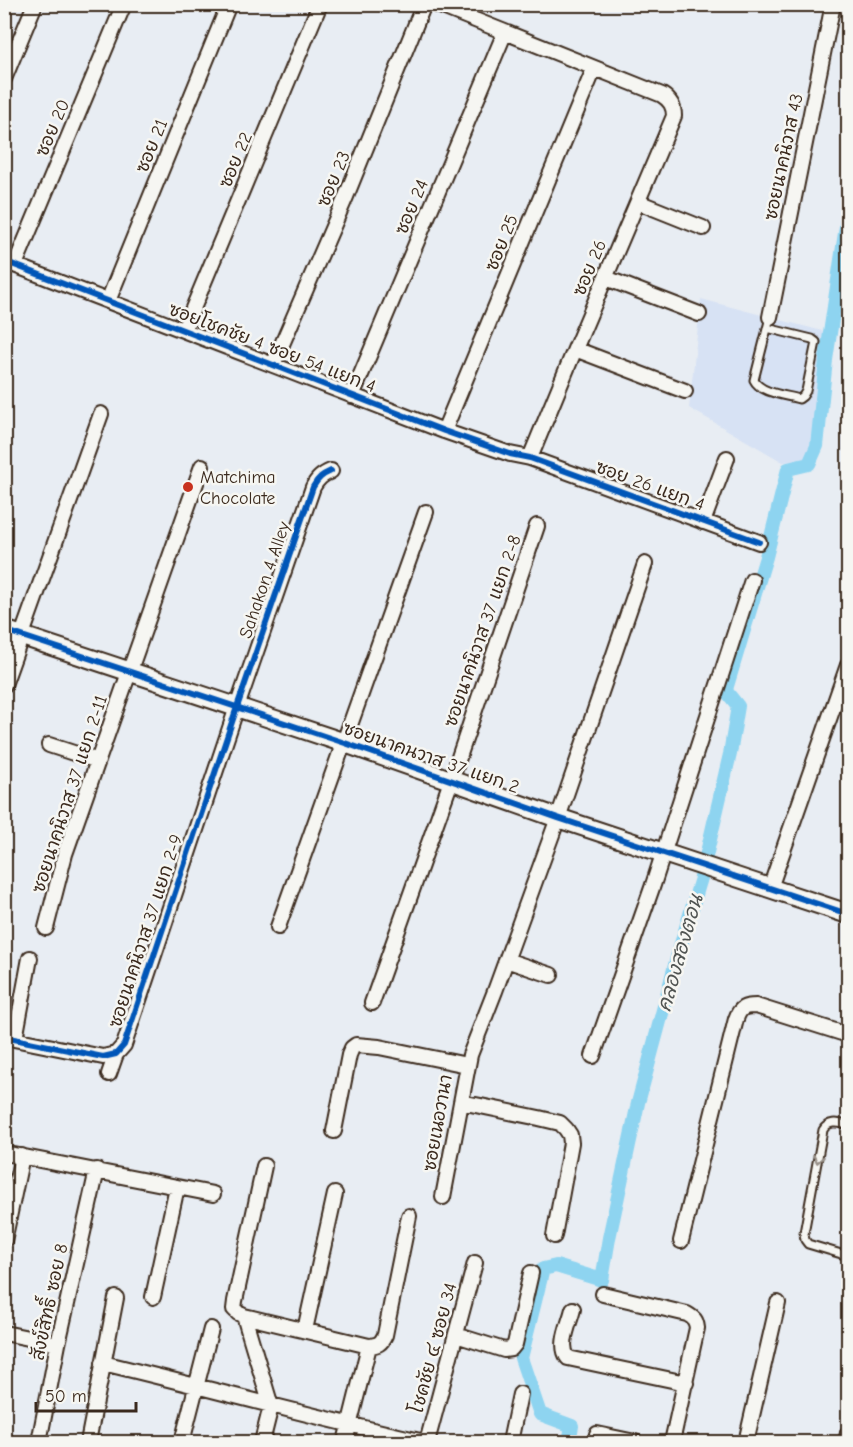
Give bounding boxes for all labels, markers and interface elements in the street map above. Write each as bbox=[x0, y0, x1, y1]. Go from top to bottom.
street label: ซอยนาคนิวาส 43 bbox=[759, 91, 808, 222]
street label: ซอย 20 bbox=[32, 96, 74, 160]
street label: ซอย 21 bbox=[132, 116, 172, 176]
street label: ซอย 22 bbox=[215, 129, 257, 191]
street label: ซอย 23 bbox=[313, 148, 355, 210]
street label: ซอย 24 bbox=[391, 176, 433, 238]
street label: ซอย 25 bbox=[481, 212, 523, 274]
street label: ซอย 26 bbox=[569, 237, 611, 299]
street label: ซอยโชคชัย 4 ซอย 54 แยก 4 bbox=[165, 296, 380, 397]
street label: ซอย 26 แยก 4 bbox=[593, 457, 707, 515]
place label: Matchima Chocolate bbox=[200, 467, 276, 509]
marker: Matchima Chocolate bbox=[181, 480, 195, 494]
street label: Sahakon 4 Alley bbox=[235, 518, 295, 641]
street label: ซอยนาคนิวาส 37 แยก 2-8 bbox=[439, 532, 526, 730]
street label: ซอยนาคนิวาส 37 แยก 2-11 bbox=[27, 692, 112, 896]
street label: ซอยนาคนวาส 37 แยก 2 bbox=[340, 718, 522, 798]
street label: ซอยนาคนิวาส 37 แยก 2-9 bbox=[104, 831, 187, 1030]
water label: คลองสองตอน bbox=[652, 890, 708, 1014]
street label: ซอยเนอวานา bbox=[419, 1073, 457, 1173]
one-way arrow bbox=[812, 1154, 825, 1164]
street label: สังข์สิทธิ์ ซอย 8 bbox=[20, 1240, 73, 1362]
street label: โชคชัย ๔ ซอย 34 bbox=[404, 1280, 461, 1415]
scale bar bbox=[36, 1375, 136, 1413]
text: 50 m bbox=[45, 1386, 87, 1407]

